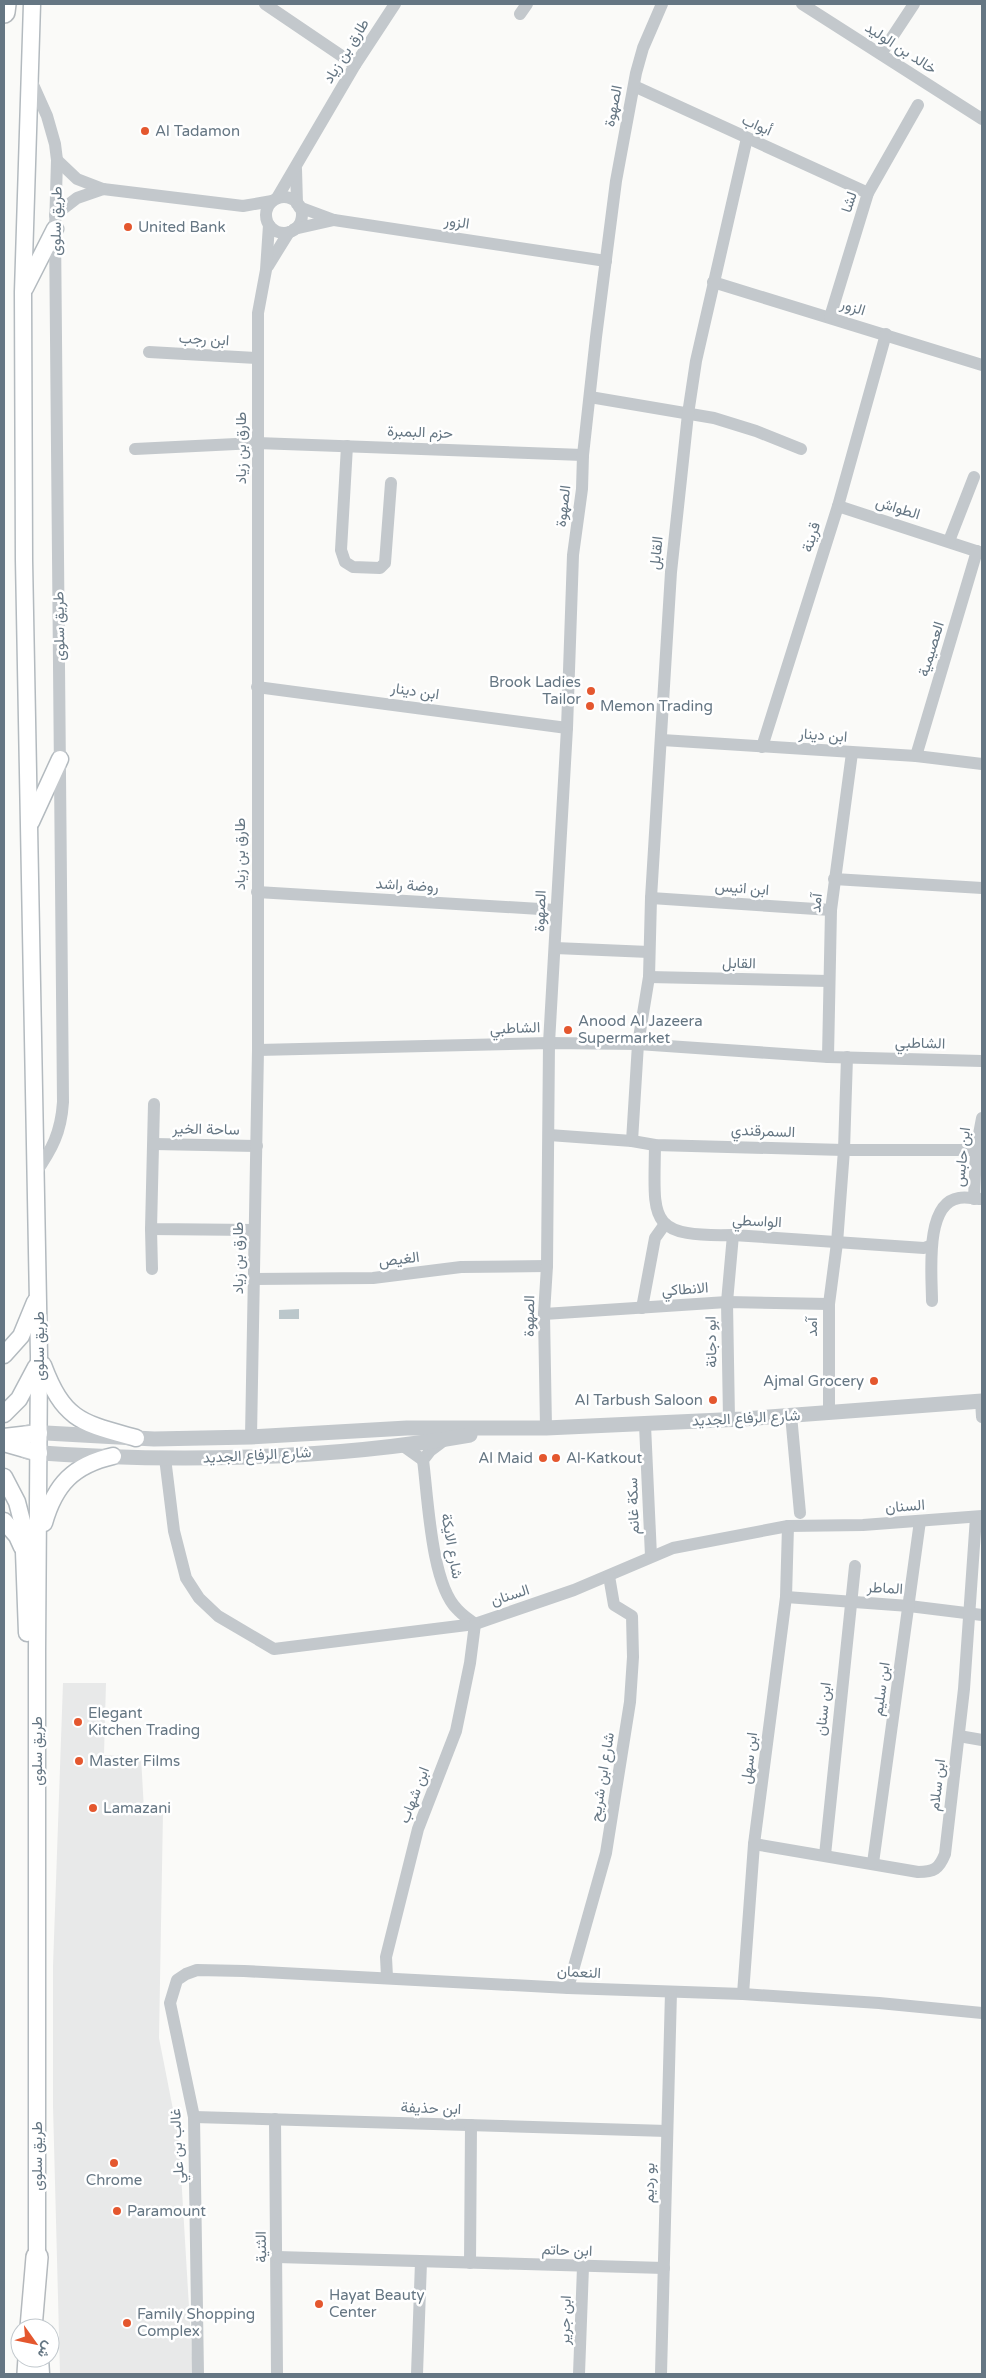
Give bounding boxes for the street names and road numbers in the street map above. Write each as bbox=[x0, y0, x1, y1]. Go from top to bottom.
street label: طارق بن زياد bbox=[319, 15, 374, 87]
street label: خالد بن الوليد bbox=[861, 18, 940, 79]
street label: الصهوة bbox=[600, 84, 626, 128]
street label: أبواب bbox=[739, 110, 775, 140]
street label: طريق سلوى bbox=[46, 186, 67, 256]
street label: لشا bbox=[837, 189, 861, 215]
street label: الزور bbox=[442, 211, 471, 233]
street label: الزور bbox=[837, 294, 868, 319]
street label: ابن رجب bbox=[178, 329, 230, 350]
street label: طارق بن زياد bbox=[232, 411, 251, 484]
street label: حزم البمبرة bbox=[387, 422, 453, 443]
street label: الصهوة bbox=[552, 484, 574, 528]
street label: الطواش bbox=[873, 493, 923, 524]
street label: قرينة bbox=[798, 520, 824, 554]
street label: القابل bbox=[645, 535, 667, 571]
street label: طريق سلوى bbox=[49, 591, 70, 661]
street label: العصيمية bbox=[914, 619, 948, 679]
street label: ابن دينار bbox=[389, 679, 440, 704]
street label: ابن دينار bbox=[797, 724, 848, 747]
street label: طارق بن زياد bbox=[231, 817, 250, 890]
street label: روضة راشد bbox=[375, 874, 439, 896]
street label: ابن انيس bbox=[714, 877, 770, 900]
street label: الصهوة bbox=[530, 890, 550, 932]
street label: آمد bbox=[806, 891, 826, 913]
street label: القابل bbox=[722, 954, 756, 972]
street label: الشاطبي bbox=[489, 1018, 541, 1042]
street label: الشاطبي bbox=[895, 1034, 945, 1056]
street label: ساحة الخير bbox=[171, 1119, 240, 1139]
street label: السمرقندي bbox=[730, 1121, 795, 1145]
street label: ابن حابس bbox=[950, 1126, 975, 1188]
street label: الواسطي bbox=[732, 1211, 782, 1235]
street label: طارق بن زياد bbox=[229, 1221, 248, 1294]
street label: الغيص bbox=[378, 1248, 421, 1271]
street label: الانطاكي bbox=[661, 1278, 709, 1304]
street label: الصهوة bbox=[520, 1295, 538, 1337]
street label: طريق سلوى bbox=[30, 1311, 49, 1381]
street label: ابو دجانة bbox=[702, 1316, 720, 1368]
street label: آمد bbox=[803, 1316, 821, 1337]
street label: شارع الرفاع الجديد bbox=[691, 1406, 801, 1432]
street label: شارع الرفاع الجديد bbox=[202, 1443, 312, 1469]
street label: سكة غانم bbox=[623, 1477, 644, 1535]
street label: السنان bbox=[885, 1496, 925, 1516]
street label: شارع الايكة bbox=[435, 1512, 467, 1581]
street label: الماطر bbox=[866, 1578, 903, 1598]
street label: السنان bbox=[488, 1580, 532, 1610]
street label: ابن سليم bbox=[868, 1661, 895, 1717]
street label: ابن سنان bbox=[811, 1681, 836, 1737]
street label: طريق سلوى bbox=[28, 1716, 47, 1786]
street label: شارع ابن شريح bbox=[586, 1731, 620, 1823]
street label: ابن سهل bbox=[737, 1731, 762, 1785]
street label: ابن سلام bbox=[925, 1758, 950, 1812]
street label: ابن شهاب bbox=[395, 1764, 434, 1826]
street label: النعمان bbox=[556, 1962, 602, 1982]
street label: ابن حذيفة bbox=[400, 2098, 462, 2119]
street label: غالب بن علي bbox=[166, 2108, 192, 2184]
street label: طريق سلوى bbox=[28, 2121, 47, 2191]
street label: بو رديم bbox=[640, 2163, 659, 2203]
street label: الثنية bbox=[252, 2231, 270, 2263]
street label: ابن حاتم bbox=[541, 2240, 593, 2261]
street label: ابن جرير bbox=[555, 2295, 576, 2346]

